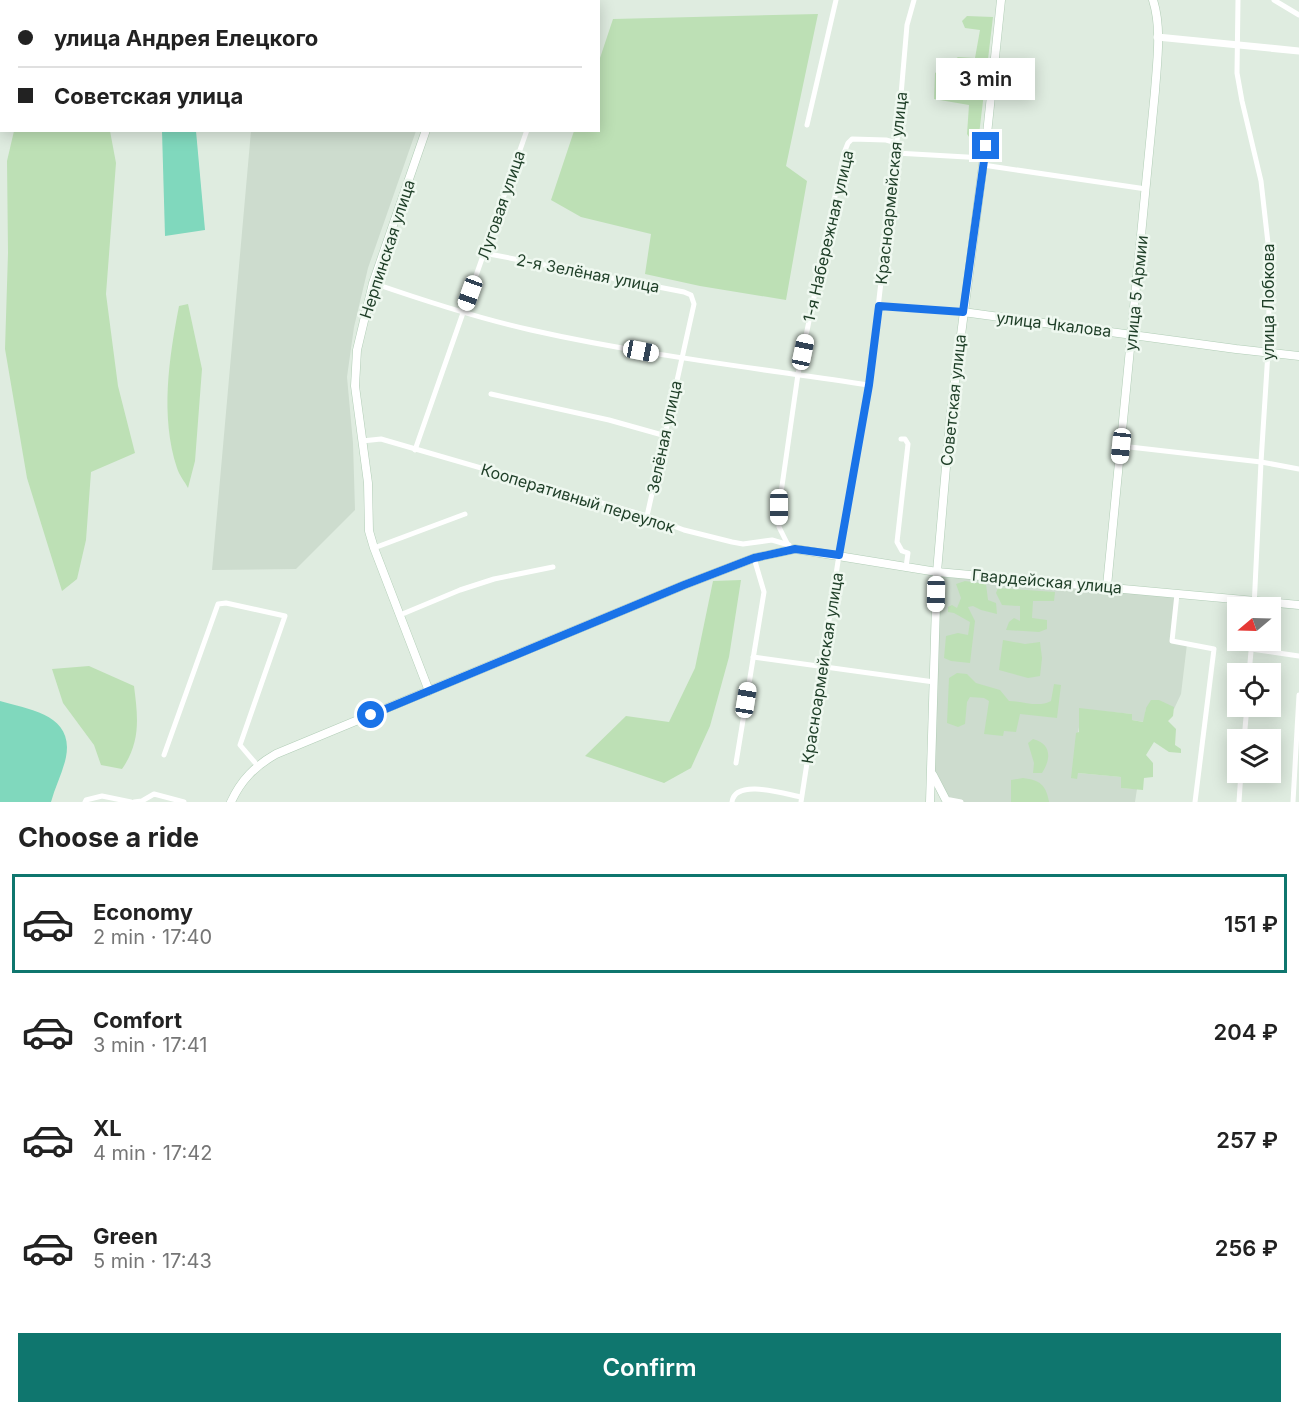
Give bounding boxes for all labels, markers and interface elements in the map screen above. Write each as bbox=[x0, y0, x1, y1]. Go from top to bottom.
text: улица Андрея Елецкого bbox=[54, 25, 318, 51]
callout: 3 min bbox=[936, 59, 1036, 101]
text: 3 min bbox=[959, 67, 1012, 91]
text: Советская улица bbox=[54, 83, 243, 109]
street label: Красноармейская улица bbox=[871, 91, 911, 285]
route end bbox=[972, 132, 999, 159]
street label: Луговая улица bbox=[473, 148, 529, 262]
street label: 1-я Набережная улица bbox=[798, 148, 858, 324]
street label: Нерпинская улица bbox=[355, 177, 419, 321]
street label: улица 5 Армии bbox=[1120, 234, 1152, 352]
street label: улица Лобкова bbox=[1258, 244, 1278, 360]
street label: 2-я Зелёная улица bbox=[515, 249, 661, 297]
car bbox=[455, 273, 485, 313]
street label: улица Чкалова bbox=[995, 307, 1113, 341]
car bbox=[790, 333, 816, 371]
street label: Советская улица bbox=[936, 333, 970, 467]
car bbox=[622, 339, 660, 363]
street label: Зелёная улица bbox=[642, 379, 686, 495]
car bbox=[1110, 427, 1132, 465]
street label: Кооперативный переулок bbox=[479, 459, 678, 537]
car bbox=[770, 489, 788, 525]
street label: Гвардейская улица bbox=[971, 564, 1123, 598]
street label: Красноармейская улица bbox=[797, 571, 847, 765]
car bbox=[927, 576, 945, 612]
north arrow bbox=[1227, 597, 1281, 651]
map controls bbox=[1227, 597, 1281, 783]
button: locate bbox=[1227, 663, 1281, 717]
car bbox=[734, 681, 758, 719]
route start bbox=[357, 701, 384, 728]
button: layers bbox=[1227, 729, 1281, 783]
text: Choose a ride bbox=[18, 821, 199, 854]
icon: car bbox=[21, 897, 75, 951]
text: Economy bbox=[93, 899, 193, 925]
text: 151 ₽ bbox=[1224, 911, 1278, 937]
text: 2 min · 17:40 bbox=[93, 925, 212, 949]
icon: car bbox=[21, 1005, 75, 1059]
text: Comfort bbox=[93, 1007, 182, 1033]
text: 204 ₽ bbox=[1214, 1019, 1278, 1045]
text: 3 min · 17:41 bbox=[93, 1033, 207, 1057]
icon: car bbox=[21, 1113, 75, 1167]
text: XL bbox=[93, 1115, 122, 1141]
text: 257 ₽ bbox=[1216, 1127, 1278, 1153]
text: 4 min · 17:42 bbox=[93, 1141, 212, 1165]
icon: car bbox=[21, 1221, 75, 1275]
text: Green bbox=[93, 1223, 158, 1249]
text: 256 ₽ bbox=[1215, 1235, 1278, 1261]
text: 5 min · 17:43 bbox=[93, 1249, 212, 1273]
button: Confirm bbox=[18, 1333, 1281, 1402]

